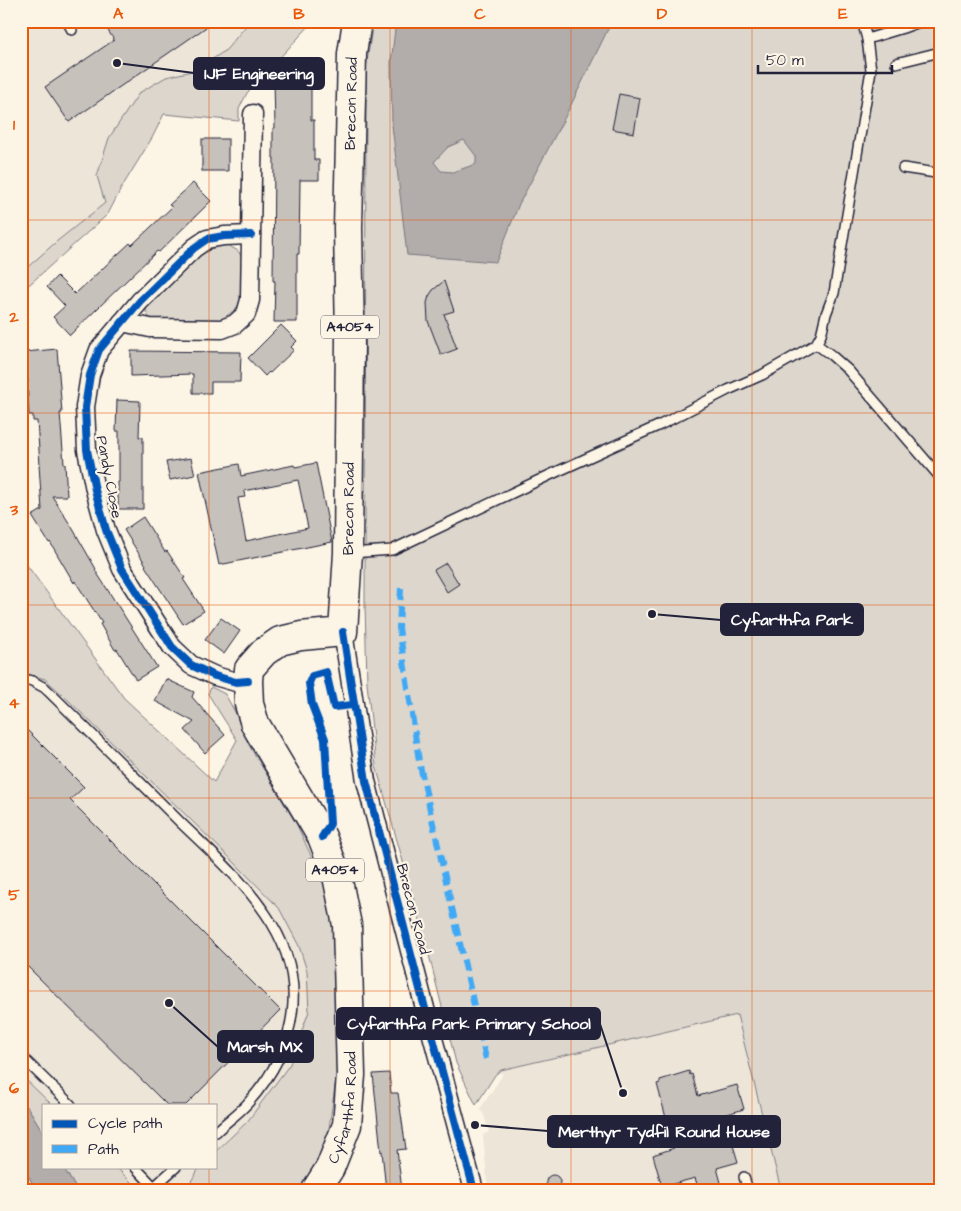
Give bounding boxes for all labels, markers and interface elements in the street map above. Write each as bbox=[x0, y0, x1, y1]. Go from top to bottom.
text: A bbox=[113, 3, 124, 25]
text: B bbox=[293, 3, 305, 25]
text: C bbox=[474, 3, 486, 25]
text: D bbox=[657, 3, 668, 25]
text: E bbox=[838, 3, 848, 25]
scale bar bbox=[758, 42, 892, 74]
text: 50 m bbox=[766, 50, 804, 71]
street label: Brecon Road bbox=[339, 57, 362, 150]
callout: IJF Engineering bbox=[194, 58, 324, 89]
text: IJF Engineering bbox=[204, 63, 314, 87]
text: 1 bbox=[13, 114, 16, 136]
text: 2 bbox=[8, 306, 19, 328]
road number: A4054 bbox=[321, 316, 379, 338]
street label: Pandy Close bbox=[90, 434, 127, 520]
street label: Brecon Road bbox=[337, 462, 359, 555]
text: 3 bbox=[9, 499, 19, 521]
callout: Cyfarthfa Park bbox=[721, 604, 863, 635]
text: Cyfarthfa Park bbox=[731, 609, 853, 632]
text: 4 bbox=[9, 692, 20, 714]
road number: A4054 bbox=[306, 858, 364, 882]
street label: Brecon Road bbox=[391, 861, 435, 957]
text: 5 bbox=[8, 884, 20, 906]
callout: Cyfarthfa Park Primary School bbox=[337, 1008, 600, 1039]
text: Cyfarthfa Park Primary School bbox=[347, 1013, 591, 1036]
callout: Marsh MX bbox=[218, 1031, 313, 1062]
text: Marsh MX bbox=[227, 1036, 303, 1058]
street label: Cyfarthfa Road bbox=[322, 1051, 361, 1166]
text: 6 bbox=[9, 1077, 19, 1099]
legend bbox=[42, 1104, 218, 1168]
text: Cycle path bbox=[88, 1113, 163, 1135]
callout: Merthyr Tydfil Round House bbox=[548, 1116, 780, 1147]
text: Merthyr Tydfil Round House bbox=[558, 1121, 770, 1144]
text: Path bbox=[88, 1139, 119, 1160]

